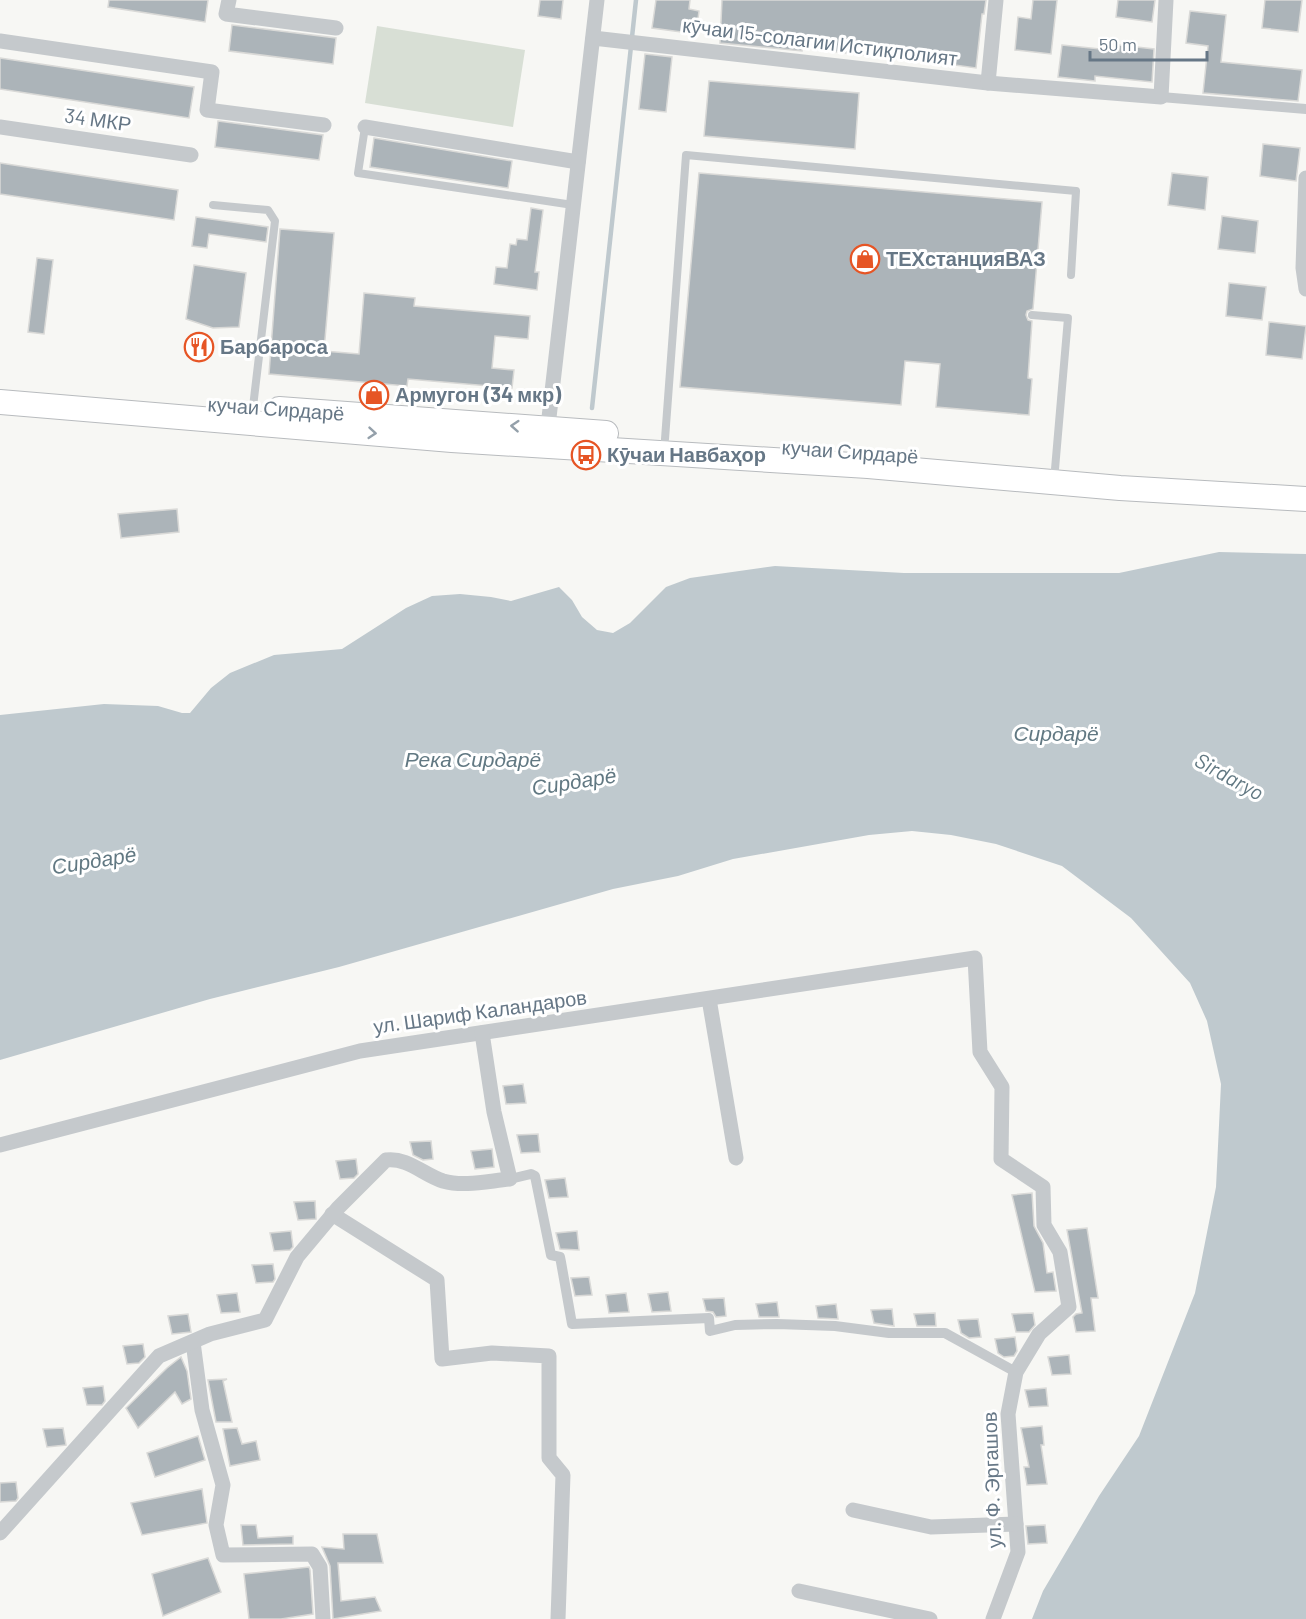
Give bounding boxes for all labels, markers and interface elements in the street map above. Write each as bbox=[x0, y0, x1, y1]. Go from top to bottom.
street label: кӯчаи 15-солагии Истиқлолият bbox=[681, 12, 959, 70]
scale bar bbox=[1090, 24, 1207, 62]
text: 50 m bbox=[1099, 33, 1137, 55]
street label: 34 МКР bbox=[63, 102, 133, 136]
shop icon: ТЕХстанцияВАЗ bbox=[849, 243, 881, 275]
place label: ТЕХстанцияВАЗ bbox=[886, 246, 1046, 270]
restaurant icon: Барбароса bbox=[183, 331, 215, 363]
place label: Барбароса bbox=[220, 334, 329, 358]
shop icon: Армугон (34 мкр) bbox=[358, 379, 390, 411]
place label: Армугон (34 мкр) bbox=[395, 382, 561, 406]
street label: кучаи Сирдарё bbox=[207, 391, 345, 425]
one-way arrow bbox=[510, 419, 519, 432]
one-way arrow bbox=[368, 426, 377, 439]
street label: кучаи Сирдарё bbox=[781, 434, 919, 468]
bus stop icon: Кӯчаи Навбаҳор bbox=[570, 439, 602, 471]
place label: Кӯчаи Навбаҳор bbox=[607, 442, 766, 466]
water label: Сирдарё bbox=[1013, 720, 1099, 745]
water label: Река Сирдарё bbox=[405, 746, 541, 771]
water label: Sirdaryo bbox=[1191, 747, 1268, 805]
water label: Сирдарё bbox=[530, 762, 618, 800]
water label: Сирдарё bbox=[50, 841, 138, 879]
street label: ул. Шариф Каландаров bbox=[372, 984, 588, 1038]
street label: ул. Ф. Эргашов bbox=[977, 1411, 1005, 1549]

